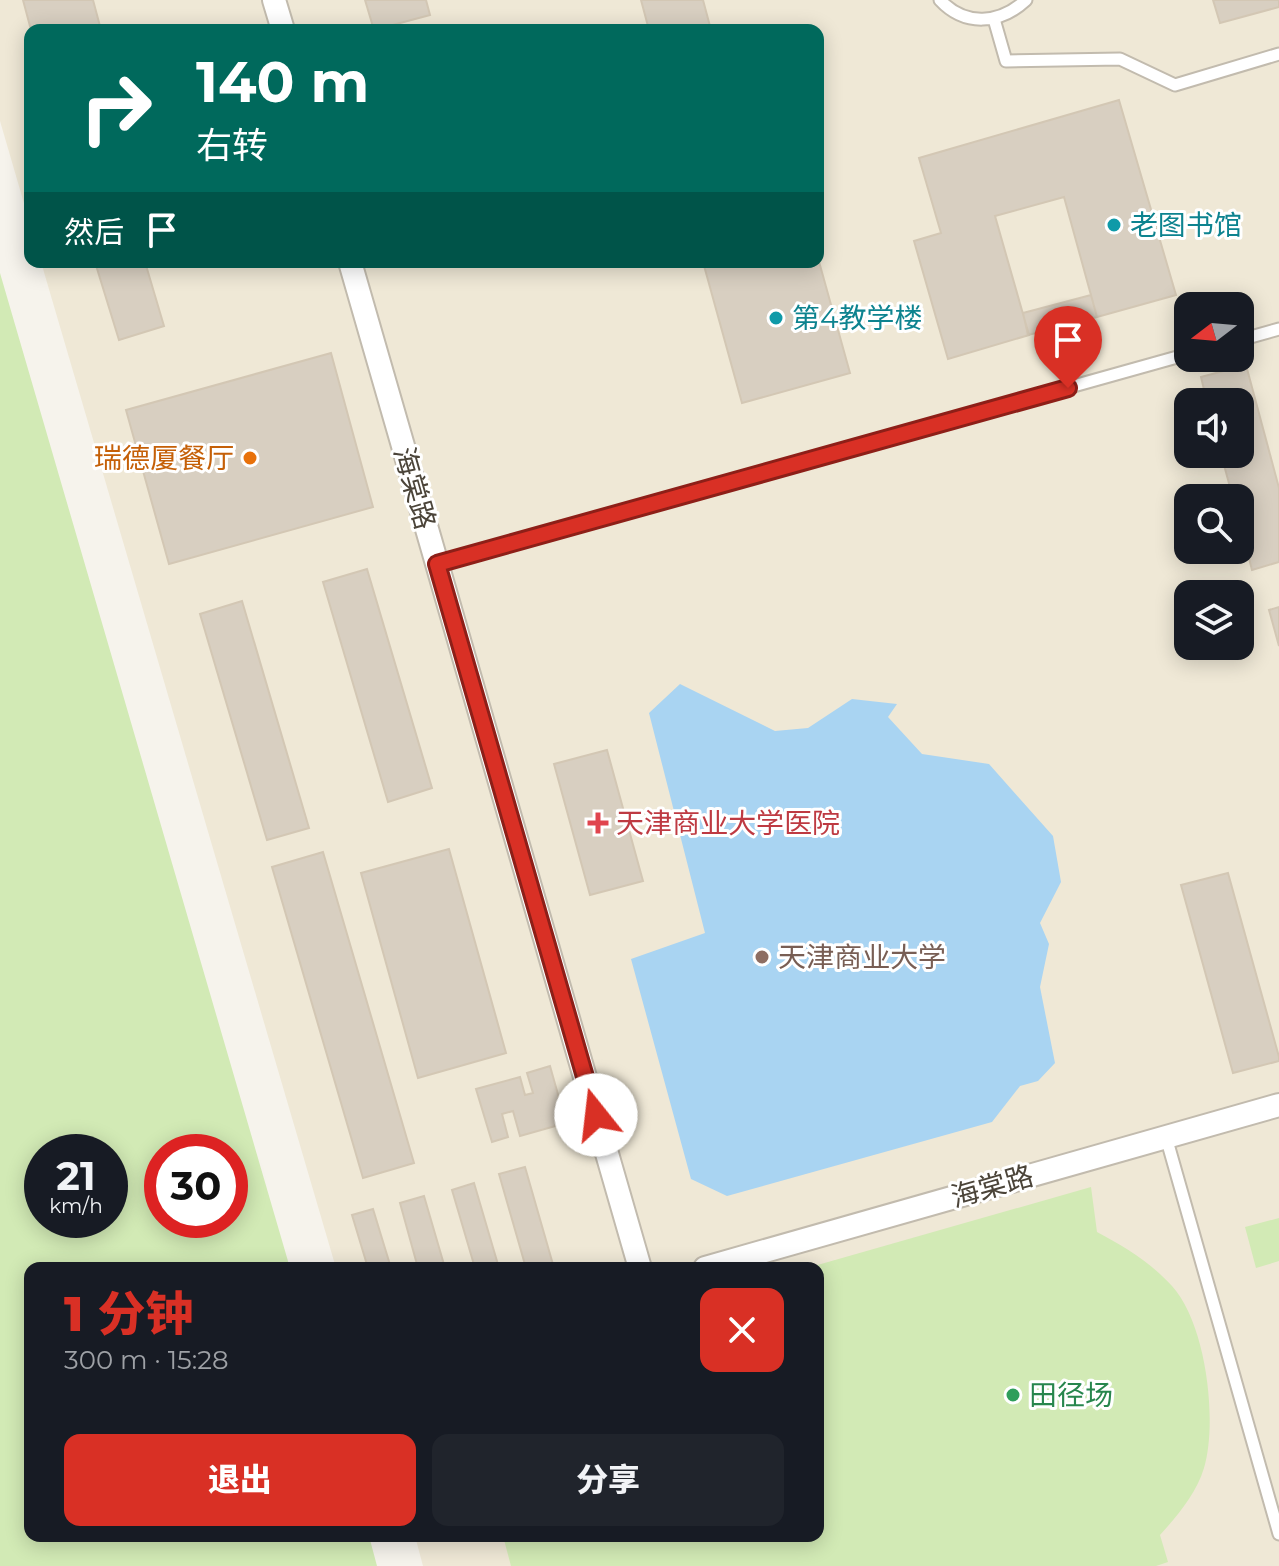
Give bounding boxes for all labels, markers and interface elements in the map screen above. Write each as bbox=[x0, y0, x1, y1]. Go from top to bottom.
text: 140 m bbox=[196, 48, 369, 116]
icon: right bbox=[64, 56, 168, 160]
text: 右转 bbox=[196, 123, 268, 167]
icon: arrive bbox=[140, 208, 184, 252]
place label: 老图书馆 bbox=[1130, 208, 1242, 242]
text: 然后 bbox=[64, 214, 124, 251]
marker: 老图书馆 bbox=[1105, 216, 1123, 234]
north arrow bbox=[1174, 292, 1254, 372]
map controls bbox=[1174, 292, 1254, 660]
place label: 第4教学楼 bbox=[792, 301, 923, 335]
pin bbox=[1034, 306, 1102, 388]
marker: 第4教学楼 bbox=[767, 309, 785, 327]
icon: arrive bbox=[1046, 318, 1090, 362]
button: sound bbox=[1174, 388, 1254, 468]
place label: 瑞德厦餐厅 bbox=[94, 441, 234, 475]
street label: 海棠路 bbox=[387, 443, 443, 533]
marker: 瑞德厦餐厅 bbox=[241, 449, 259, 467]
button: search bbox=[1174, 484, 1254, 564]
button: layers bbox=[1174, 580, 1254, 660]
place label: 天津商业大学医院 bbox=[616, 806, 840, 840]
marker: 天津商业大学医院 bbox=[587, 812, 609, 834]
place label: 天津商业大学 bbox=[778, 940, 946, 974]
marker: 天津商业大学 bbox=[753, 948, 771, 966]
position arrow bbox=[554, 1073, 638, 1157]
speed limit sign: 30 bbox=[144, 1134, 248, 1238]
text: 21 bbox=[56, 1151, 96, 1200]
street label: 海棠路 bbox=[947, 1158, 1037, 1214]
text: km/h bbox=[49, 1194, 103, 1218]
text: 1 分钟 bbox=[64, 1285, 193, 1343]
button: close bbox=[700, 1288, 784, 1372]
text: 300 m · 15:28 bbox=[64, 1344, 229, 1376]
place label: 田径场 bbox=[1029, 1378, 1113, 1412]
marker: 田径场 bbox=[1004, 1386, 1022, 1404]
button: 退出 bbox=[64, 1434, 416, 1526]
button: 分享 bbox=[432, 1434, 784, 1526]

